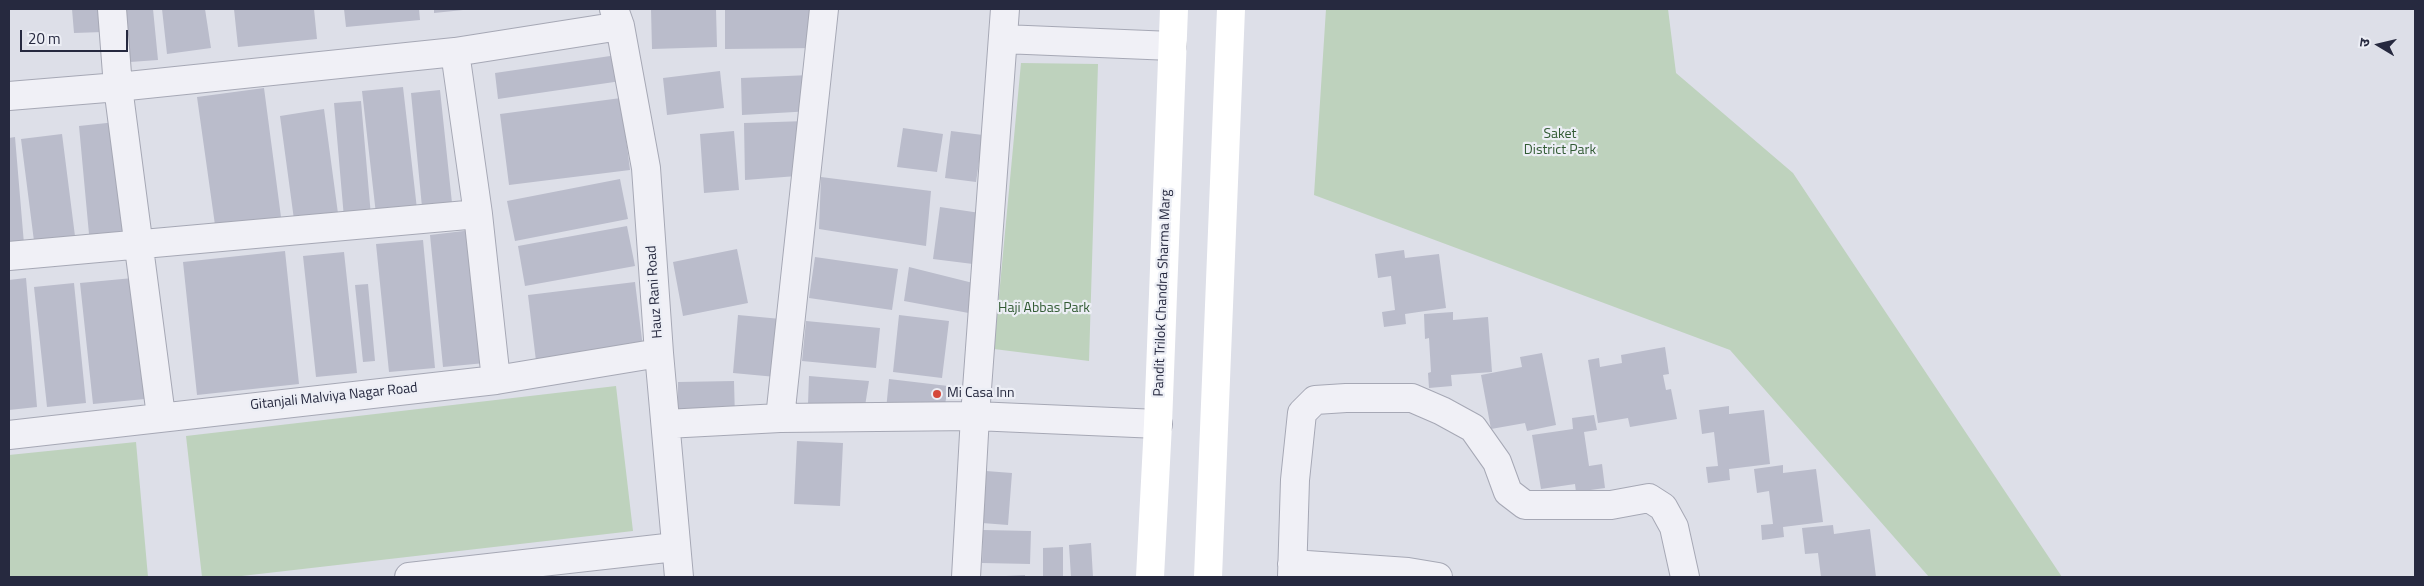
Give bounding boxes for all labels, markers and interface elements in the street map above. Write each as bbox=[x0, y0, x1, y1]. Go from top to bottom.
scale bar bbox=[22, 20, 130, 52]
north arrow bbox=[2354, 20, 2404, 70]
text: 20 m bbox=[28, 27, 61, 50]
text: उ bbox=[2353, 37, 2375, 48]
park label: Saket District Park bbox=[1524, 127, 1596, 160]
street label: Pandit Trilok Chandra Sharma Marg bbox=[1151, 189, 1175, 397]
street label: Hauz Rani Road bbox=[643, 245, 667, 339]
park label: Haji Abbas Park bbox=[998, 301, 1090, 317]
street label: Gitanjali Malviya Nagar Road bbox=[250, 380, 418, 414]
place label: Mi Casa Inn bbox=[947, 386, 1015, 402]
marker: Mi Casa Inn bbox=[931, 388, 943, 400]

